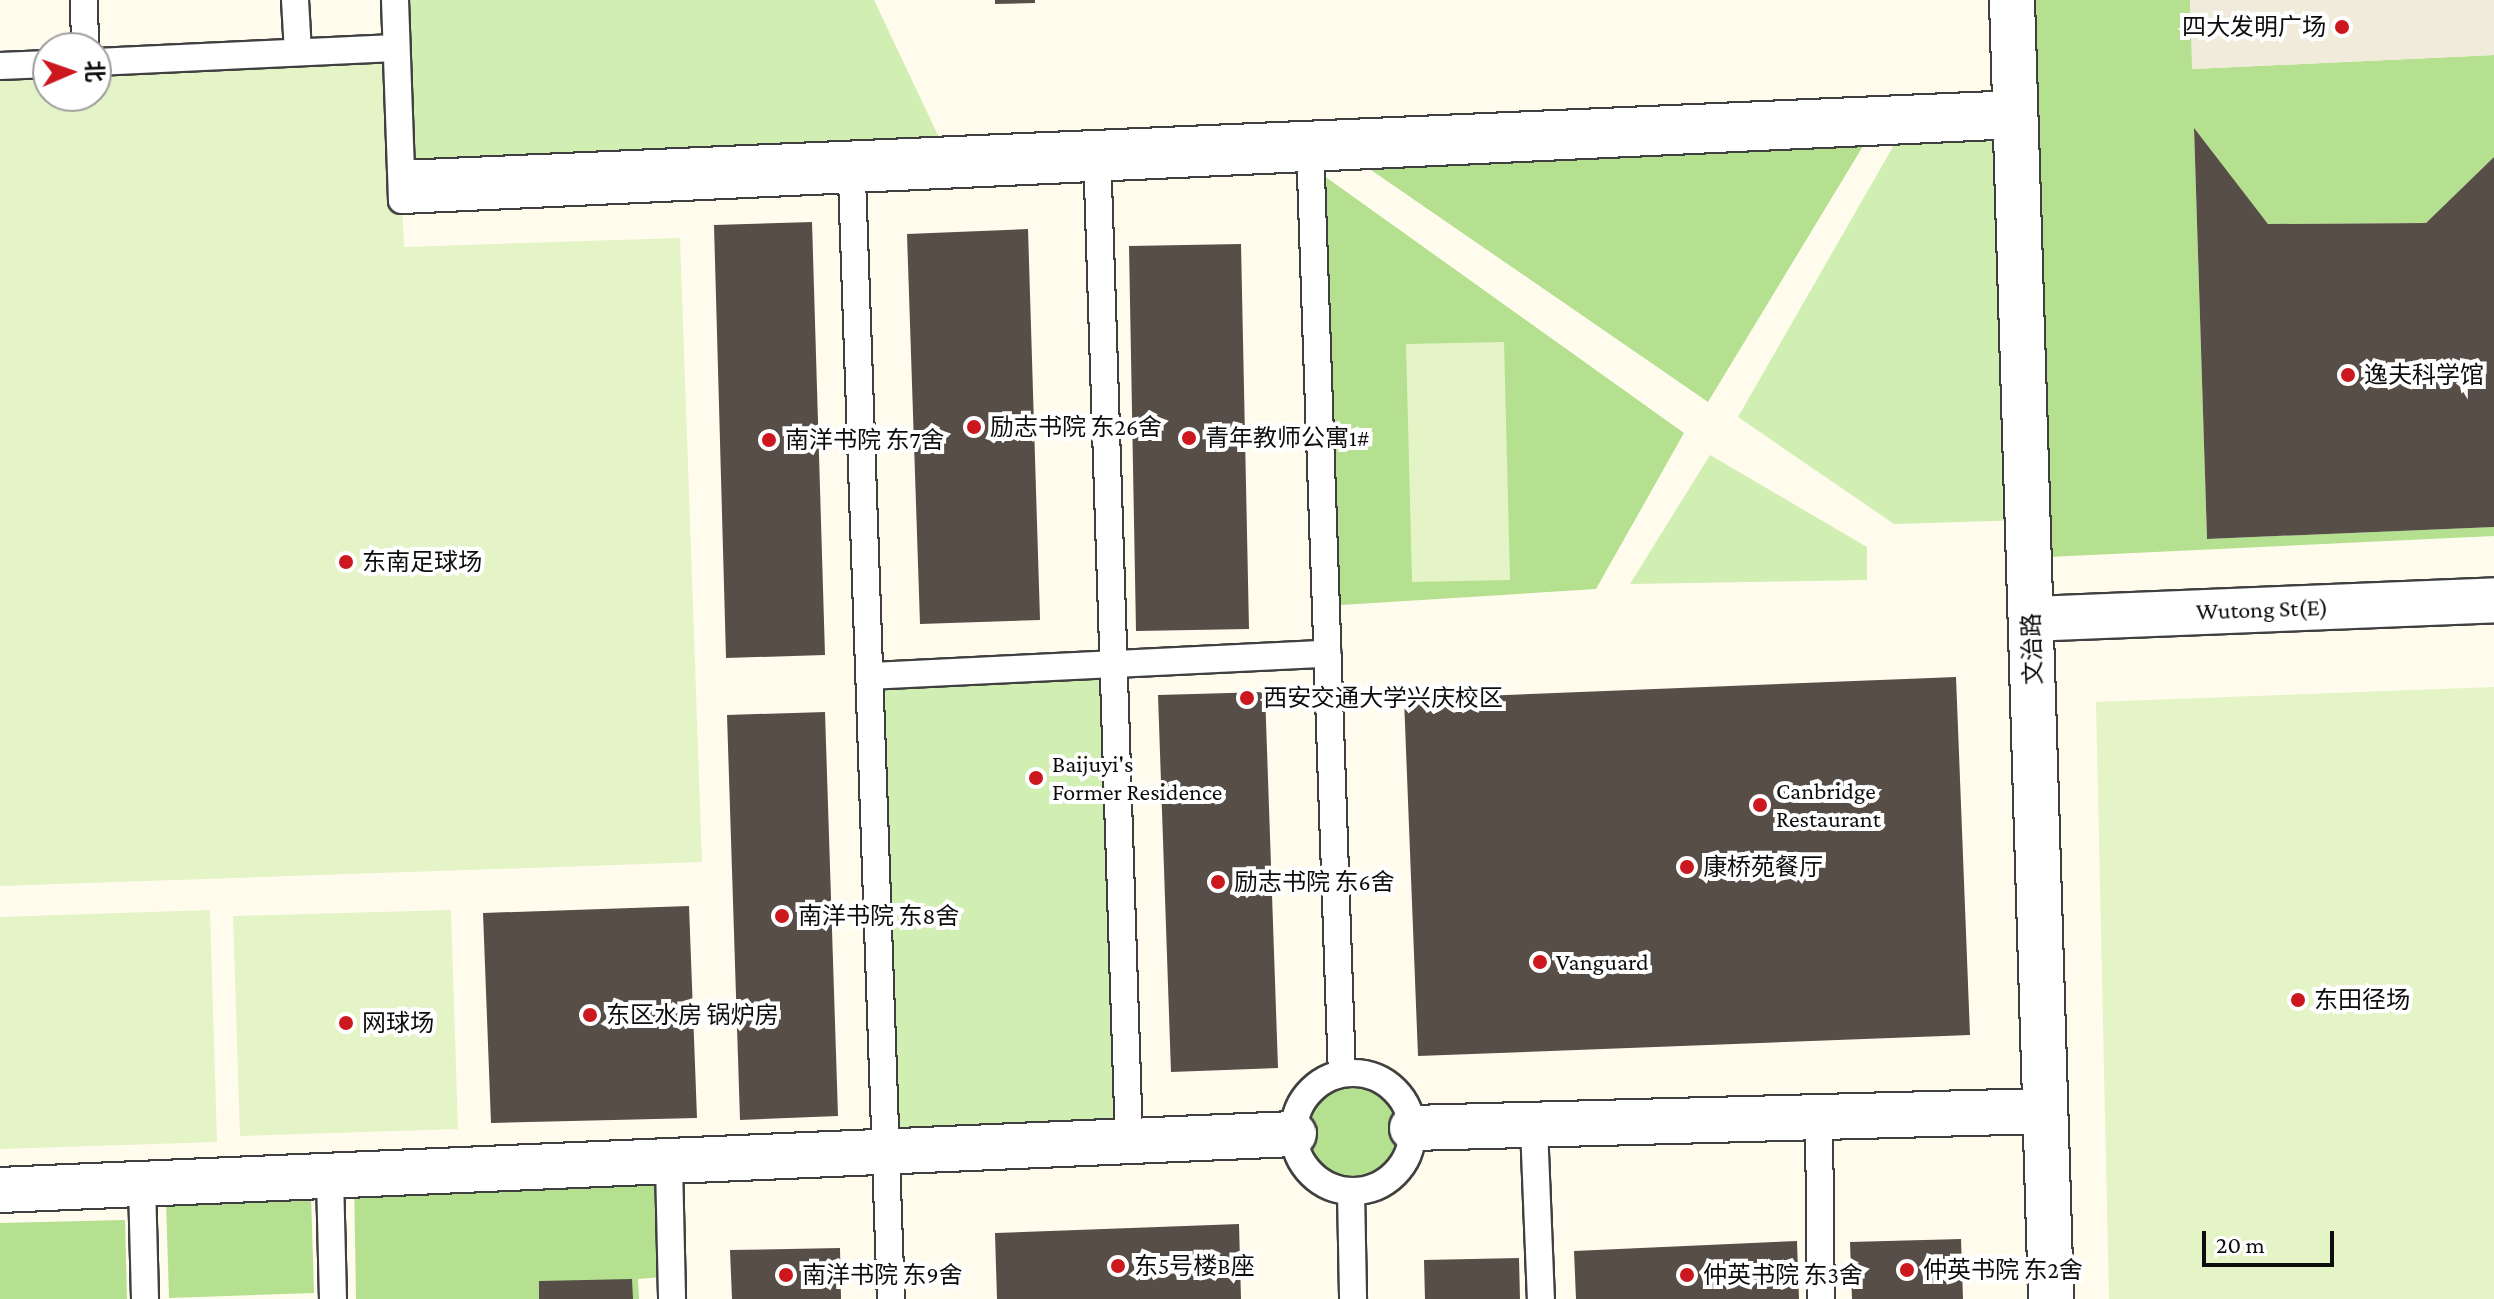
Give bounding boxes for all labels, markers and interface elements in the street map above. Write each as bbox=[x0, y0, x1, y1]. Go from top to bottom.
place label: 四大发明广场 bbox=[2182, 13, 2326, 41]
marker: 四大发明广场 bbox=[2333, 18, 2351, 36]
north arrow bbox=[32, 32, 112, 112]
text: 北 bbox=[82, 60, 107, 83]
place label: 逸夫科学馆 bbox=[2364, 361, 2484, 389]
marker: 逸夫科学馆 bbox=[2339, 366, 2357, 384]
place label: 励志书院 东26舍 bbox=[990, 413, 1162, 441]
marker: 励志书院 东26舍 bbox=[965, 418, 983, 436]
place label: 青年教师公寓1# bbox=[1205, 424, 1369, 452]
place label: 南洋书院 东7舍 bbox=[785, 426, 945, 454]
marker: 青年教师公寓1# bbox=[1180, 429, 1198, 447]
marker: 南洋书院 东7舍 bbox=[760, 431, 778, 449]
place label: 东南足球场 bbox=[362, 548, 482, 576]
marker: 东南足球场 bbox=[337, 553, 355, 571]
street label: Wutong St(E) bbox=[2195, 592, 2329, 626]
street label: 文治路 bbox=[2016, 613, 2048, 685]
place label: 西安交通大学兴庆校区 bbox=[1263, 684, 1503, 712]
marker: 西安交通大学兴庆校区 bbox=[1238, 689, 1256, 707]
place label: Baijuyi's Former Residence bbox=[1052, 750, 1222, 806]
marker: Baijuyi's Former Residence bbox=[1027, 769, 1045, 787]
place label: Canbridge Restaurant bbox=[1776, 777, 1881, 833]
marker: Canbridge Restaurant bbox=[1751, 796, 1769, 814]
place label: 康桥苑餐厅 bbox=[1703, 853, 1823, 881]
marker: 康桥苑餐厅 bbox=[1678, 858, 1696, 876]
place label: 励志书院 东6舍 bbox=[1234, 868, 1395, 896]
marker: 励志书院 东6舍 bbox=[1209, 873, 1227, 891]
place label: 南洋书院 东8舍 bbox=[798, 902, 959, 930]
marker: 南洋书院 东8舍 bbox=[773, 907, 791, 925]
place label: Vanguard bbox=[1556, 948, 1649, 976]
marker: Vanguard bbox=[1531, 953, 1549, 971]
place label: 东田径场 bbox=[2314, 986, 2410, 1014]
marker: 东田径场 bbox=[2289, 991, 2307, 1009]
place label: 东区水房 锅炉房 bbox=[606, 1001, 778, 1029]
marker: 东区水房 锅炉房 bbox=[581, 1006, 599, 1024]
place label: 网球场 bbox=[362, 1009, 434, 1037]
marker: 网球场 bbox=[337, 1014, 355, 1032]
scale bar bbox=[2206, 1215, 2338, 1265]
text: 20 m bbox=[2216, 1231, 2265, 1258]
place label: 东5号楼B座 bbox=[1134, 1252, 1254, 1280]
place label: 仲英书院 东2舍 bbox=[1923, 1256, 2083, 1284]
marker: 东5号楼B座 bbox=[1109, 1257, 1127, 1275]
place label: 南洋书院 东9舍 bbox=[802, 1261, 963, 1289]
place label: 仲英书院 东3舍 bbox=[1703, 1261, 1863, 1289]
marker: 仲英书院 东2舍 bbox=[1898, 1261, 1916, 1279]
marker: 南洋书院 东9舍 bbox=[777, 1266, 795, 1284]
marker: 仲英书院 东3舍 bbox=[1678, 1266, 1696, 1284]

